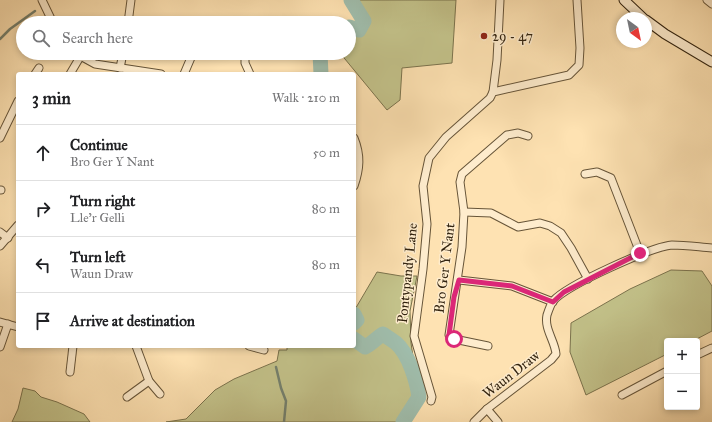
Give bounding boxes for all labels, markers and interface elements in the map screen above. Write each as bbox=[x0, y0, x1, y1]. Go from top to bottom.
north arrow bbox=[616, 12, 652, 48]
search box bbox=[16, 16, 356, 60]
icon: search bbox=[30, 27, 52, 49]
place label: 29 - 47 bbox=[492, 28, 533, 45]
text: Search here bbox=[62, 29, 133, 47]
marker: 29 - 47 bbox=[479, 31, 489, 41]
text: 3 min bbox=[32, 88, 71, 109]
text: Walk · 210 m bbox=[272, 90, 340, 106]
text: Continue bbox=[70, 136, 128, 154]
icon: ahead bbox=[32, 142, 54, 164]
text: 50 m bbox=[313, 145, 340, 161]
text: Bro Ger Y Nant bbox=[70, 154, 154, 170]
text: Turn right bbox=[70, 192, 135, 210]
icon: right bbox=[32, 198, 54, 220]
text: 80 m bbox=[312, 201, 340, 217]
text: Lle'r Gelli bbox=[70, 210, 125, 226]
street label: Pontypandy Lane bbox=[394, 222, 421, 324]
street label: Bro Ger Y Nant bbox=[431, 222, 458, 314]
route end bbox=[631, 244, 649, 262]
text: Turn left bbox=[70, 248, 126, 266]
icon: left bbox=[32, 254, 54, 276]
text: 80 m bbox=[312, 257, 340, 273]
text: Waun Draw bbox=[70, 266, 133, 282]
icon: arrive bbox=[32, 310, 54, 332]
text: Arrive at destination bbox=[70, 312, 195, 330]
route start bbox=[445, 330, 463, 348]
map controls bbox=[664, 338, 700, 410]
button: + bbox=[664, 338, 700, 374]
street label: Waun Draw bbox=[479, 346, 544, 402]
button: − bbox=[664, 374, 700, 410]

